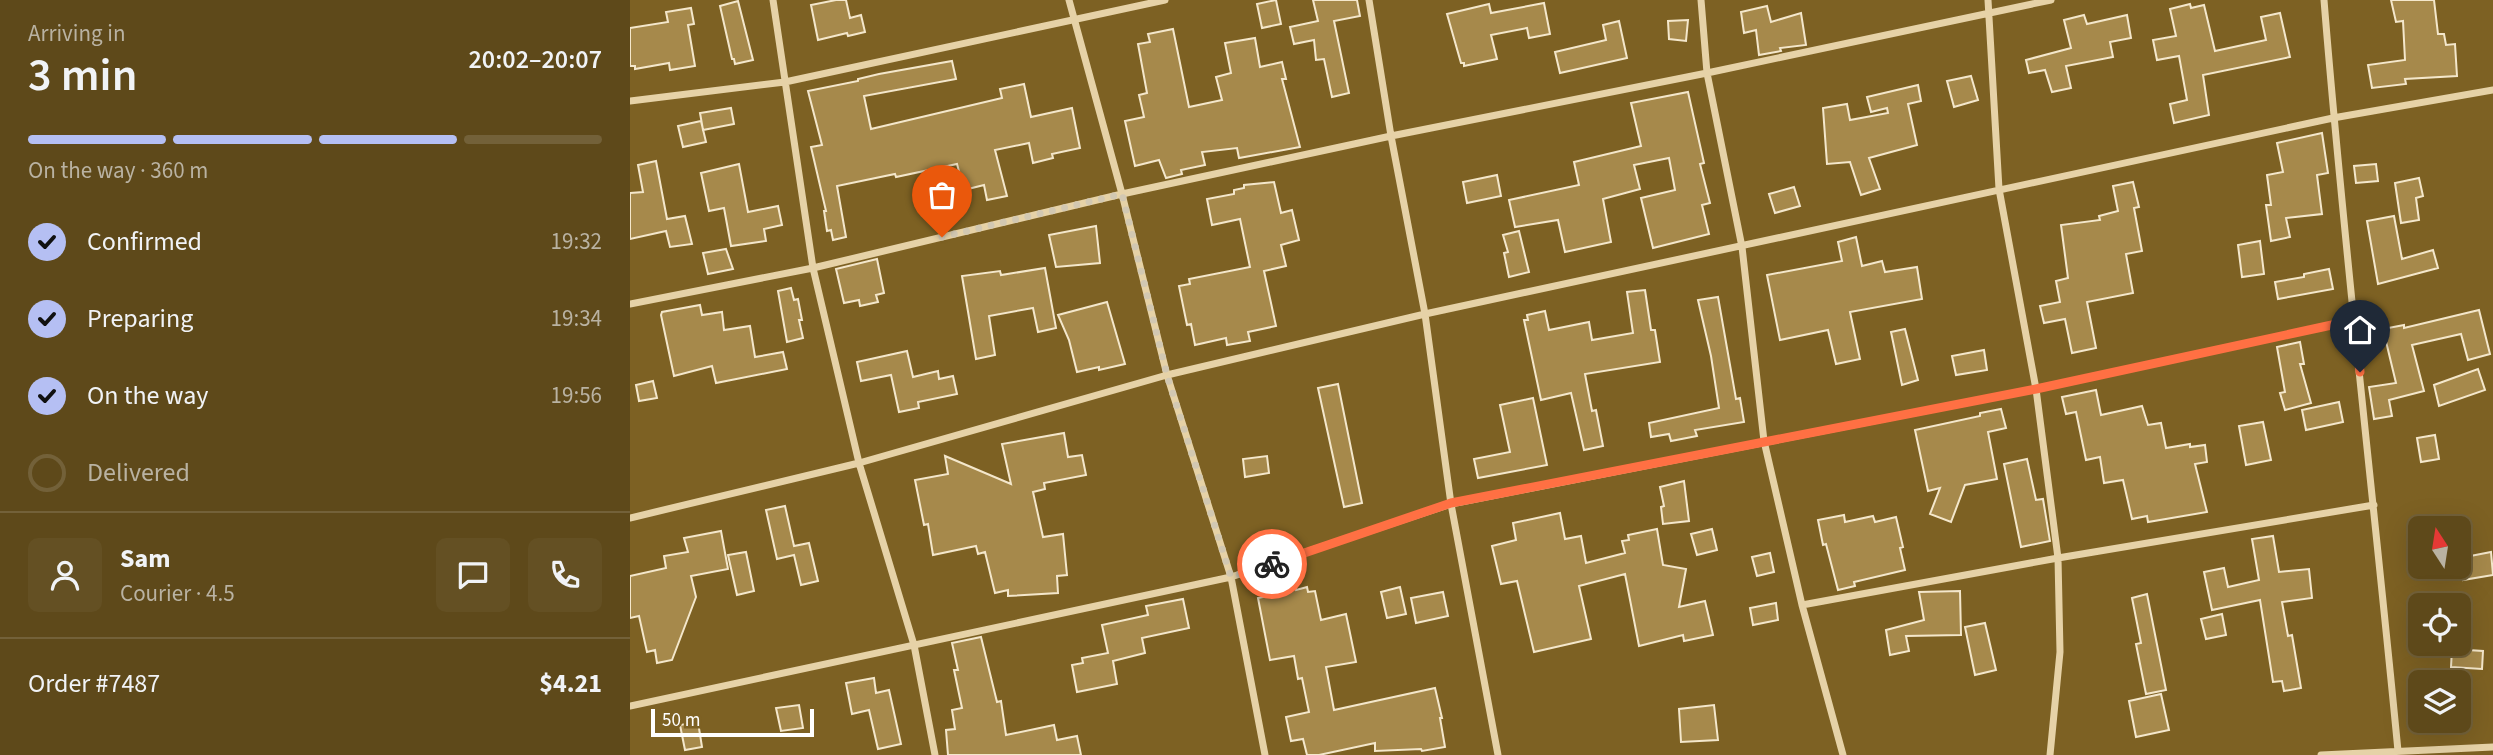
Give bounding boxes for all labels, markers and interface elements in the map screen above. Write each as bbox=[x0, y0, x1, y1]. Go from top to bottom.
text: Arriving in bbox=[28, 17, 126, 50]
text: 20:02–20:07 bbox=[469, 41, 602, 78]
text: 3 min bbox=[28, 43, 137, 108]
text: On the way · 360 m bbox=[28, 154, 208, 187]
pin bbox=[912, 165, 972, 237]
icon: bag bbox=[923, 176, 961, 214]
icon: check bbox=[28, 223, 66, 261]
text: Confirmed bbox=[87, 223, 202, 260]
text: 19:32 bbox=[551, 225, 602, 258]
icon: check bbox=[28, 300, 66, 338]
text: Preparing bbox=[87, 300, 193, 337]
pin bbox=[2330, 300, 2390, 372]
text: 19:34 bbox=[551, 302, 602, 335]
icon: home bbox=[2341, 311, 2379, 349]
icon: check bbox=[28, 377, 66, 415]
text: On the way bbox=[87, 377, 208, 414]
text: 19:56 bbox=[551, 379, 602, 412]
text: Delivered bbox=[87, 454, 190, 491]
north arrow bbox=[2408, 516, 2471, 579]
map controls bbox=[2408, 516, 2471, 733]
courier bbox=[1237, 529, 1307, 599]
button: person bbox=[28, 538, 102, 612]
button: chat bbox=[436, 538, 510, 612]
button: phone bbox=[528, 538, 602, 612]
text: Sam bbox=[120, 540, 170, 577]
icon: bike bbox=[1253, 545, 1291, 583]
text: Courier · 4.5 bbox=[120, 577, 235, 610]
button: locate bbox=[2408, 593, 2471, 656]
text: Order #7487 bbox=[28, 665, 160, 702]
text: $4.21 bbox=[539, 665, 602, 702]
button: layers bbox=[2408, 670, 2471, 733]
scale bar bbox=[651, 706, 814, 738]
text: 50 m bbox=[662, 707, 700, 734]

